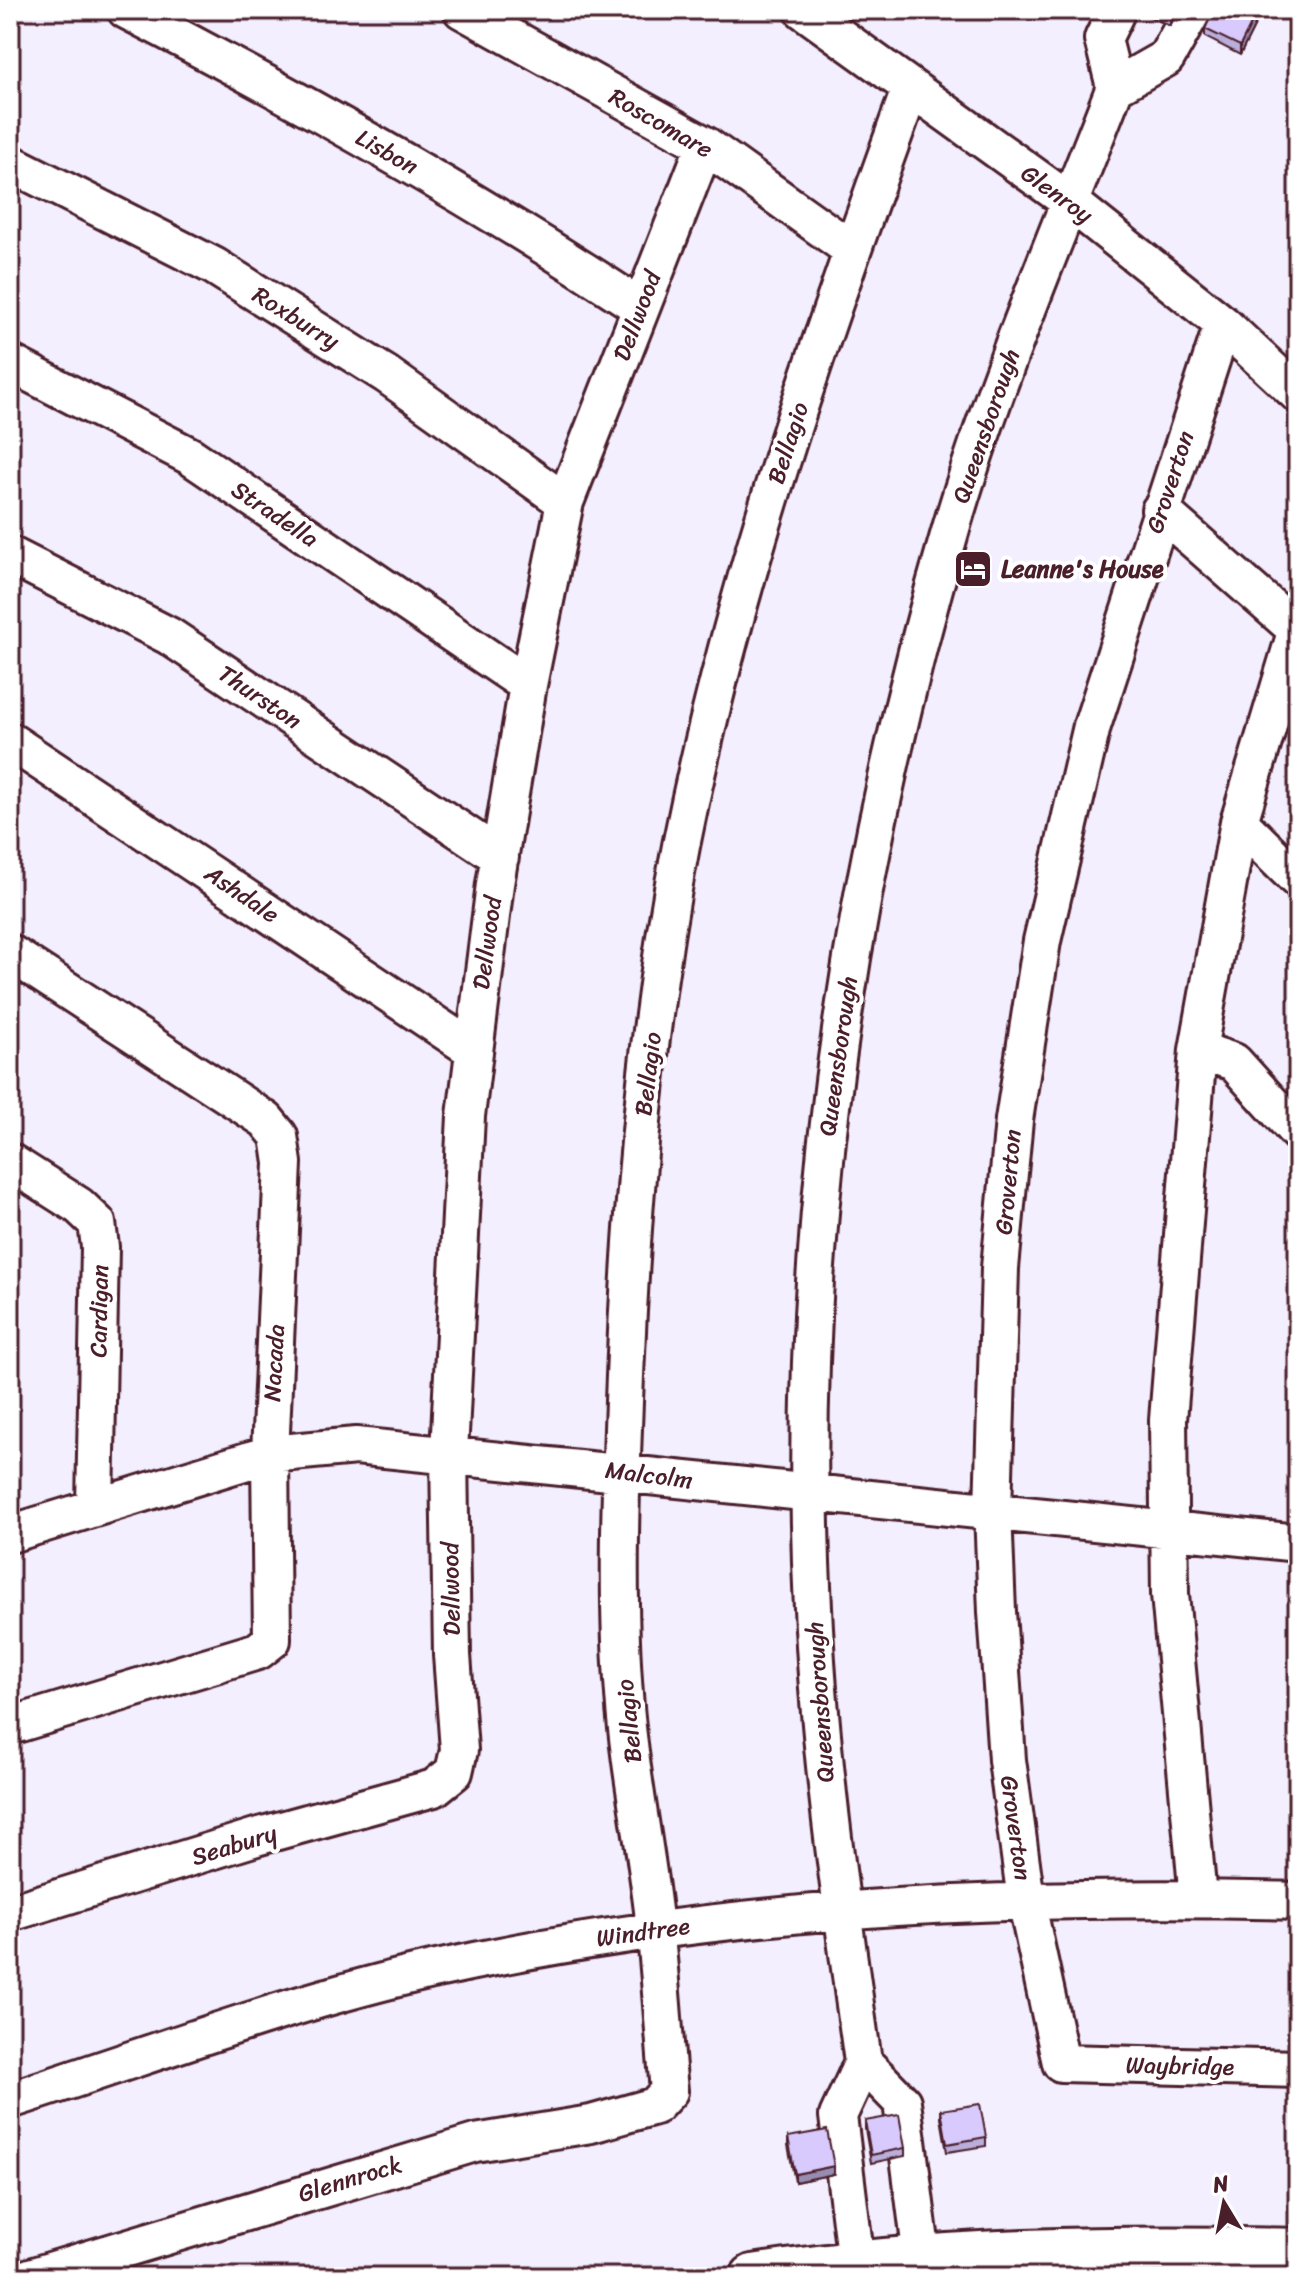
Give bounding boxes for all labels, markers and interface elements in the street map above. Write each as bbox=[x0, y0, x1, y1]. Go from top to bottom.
street label: Roscomare bbox=[601, 76, 721, 170]
street label: Lisbon bbox=[348, 117, 426, 187]
street label: Glenroy bbox=[1012, 153, 1103, 235]
street label: Dellwood bbox=[601, 263, 674, 367]
street label: Roxburry bbox=[244, 275, 349, 362]
street label: Queensborough bbox=[940, 343, 1032, 509]
street label: Bellagio bbox=[755, 396, 821, 490]
street label: Groverton bbox=[1134, 425, 1206, 539]
street label: Stradella bbox=[223, 469, 327, 559]
hotel icon: Leanne's House bbox=[952, 548, 994, 590]
place label: Leanne's House bbox=[1001, 548, 1164, 590]
street label: Thurston bbox=[209, 653, 311, 741]
street label: Ashdale bbox=[195, 853, 288, 935]
street label: Dellwood bbox=[460, 891, 515, 992]
street label: Queensborough bbox=[806, 973, 870, 1139]
street label: Bellagio bbox=[622, 1030, 674, 1118]
street label: Groverton bbox=[982, 1127, 1034, 1236]
street label: Cardigan bbox=[77, 1264, 121, 1358]
street label: Nacada bbox=[251, 1323, 297, 1403]
street label: Malcolm bbox=[603, 1449, 695, 1501]
street label: Dellwood bbox=[429, 1539, 473, 1636]
street label: Queensborough bbox=[793, 1620, 847, 1784]
street label: Bellagio bbox=[604, 1677, 654, 1765]
street label: Groverton bbox=[988, 1773, 1044, 1883]
street label: Seabury bbox=[186, 1812, 283, 1878]
street label: Windtree bbox=[593, 1905, 693, 1959]
street label: Waybridge bbox=[1125, 2044, 1235, 2088]
street label: Glennrock bbox=[293, 2143, 407, 2215]
north arrow bbox=[1184, 2163, 1264, 2243]
text: N bbox=[1209, 2163, 1232, 2204]

